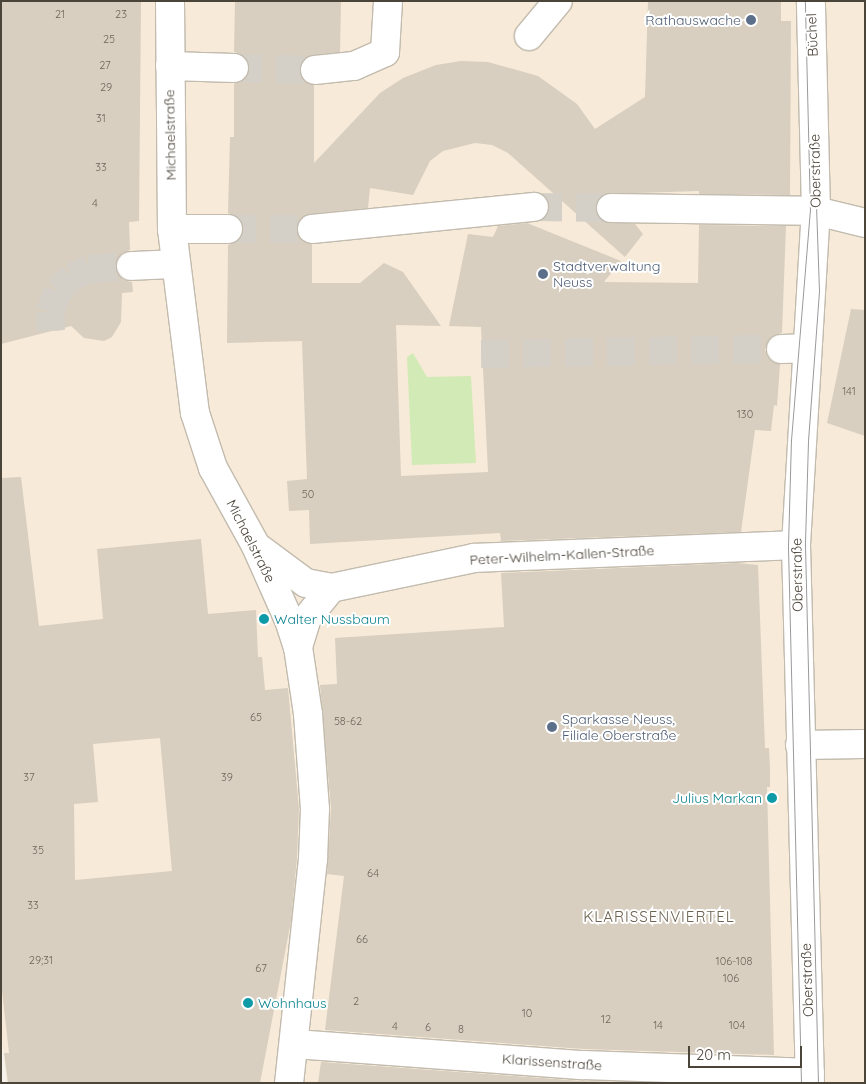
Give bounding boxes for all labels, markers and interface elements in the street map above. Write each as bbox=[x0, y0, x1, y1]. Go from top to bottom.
house number: 21 bbox=[55, 7, 65, 21]
house number: 23 bbox=[115, 7, 127, 21]
place label: Rathauswache bbox=[645, 12, 741, 28]
street label: Büchel bbox=[803, 13, 821, 57]
marker: Rathauswache bbox=[745, 14, 757, 26]
house number: 25 bbox=[103, 32, 115, 46]
house number: 27 bbox=[99, 58, 111, 72]
house number: 29 bbox=[100, 80, 112, 94]
street label: Michaelstraße bbox=[161, 89, 179, 181]
house number: 31 bbox=[96, 111, 106, 125]
street label: Oberstraße bbox=[806, 134, 824, 208]
house number: 33 bbox=[95, 160, 107, 174]
house number: 4 bbox=[92, 196, 98, 210]
place label: Stadtverwaltung Neuss bbox=[553, 258, 660, 290]
marker: Stadtverwaltung Neuss bbox=[537, 268, 549, 280]
house number: 141 bbox=[842, 384, 856, 398]
house number: 130 bbox=[737, 407, 753, 421]
house number: 50 bbox=[302, 487, 314, 501]
street label: Michaelstraße bbox=[223, 497, 279, 585]
street label: Oberstraße bbox=[788, 538, 806, 612]
street label: Peter-Wilhelm-Kallen-Straße bbox=[469, 542, 655, 568]
place label: Walter Nussbaum bbox=[274, 611, 390, 627]
marker: Walter Nussbaum bbox=[258, 613, 270, 625]
house number: 65 bbox=[250, 710, 262, 724]
place label: Sparkasse Neuss, Filiale Oberstraße bbox=[562, 711, 676, 744]
house number: 58-62 bbox=[334, 714, 362, 728]
marker: Sparkasse Neuss, Filiale Oberstraße bbox=[546, 721, 558, 733]
house number: 37 bbox=[23, 770, 35, 784]
house number: 39 bbox=[221, 770, 233, 784]
place label: Julius Markan bbox=[672, 790, 762, 806]
marker: Julius Markan bbox=[766, 792, 778, 804]
house number: 35 bbox=[32, 843, 44, 857]
house number: 64 bbox=[367, 866, 379, 880]
house number: 33 bbox=[27, 898, 39, 912]
district label: KLARISSENVIERTEL bbox=[581, 908, 737, 926]
house number: 66 bbox=[356, 932, 368, 946]
street label: Oberstraße bbox=[797, 943, 817, 1017]
house number: 29;31 bbox=[29, 953, 53, 967]
house number: 106-108 bbox=[716, 954, 752, 968]
house number: 67 bbox=[255, 961, 267, 975]
house number: 106 bbox=[723, 971, 739, 985]
house number: 2 bbox=[353, 994, 359, 1008]
place label: Wohnhaus bbox=[258, 995, 327, 1011]
marker: Wohnhaus bbox=[242, 997, 254, 1009]
house number: 10 bbox=[522, 1006, 532, 1020]
house number: 12 bbox=[601, 1012, 611, 1026]
house number: 14 bbox=[653, 1018, 663, 1032]
house number: 104 bbox=[729, 1018, 745, 1032]
house number: 4 bbox=[392, 1019, 398, 1033]
house number: 6 bbox=[425, 1020, 431, 1034]
house number: 8 bbox=[458, 1022, 464, 1036]
scale bar bbox=[691, 1036, 805, 1068]
text: 20 m bbox=[696, 1045, 731, 1064]
street label: Klarissenstraße bbox=[501, 1050, 603, 1074]

